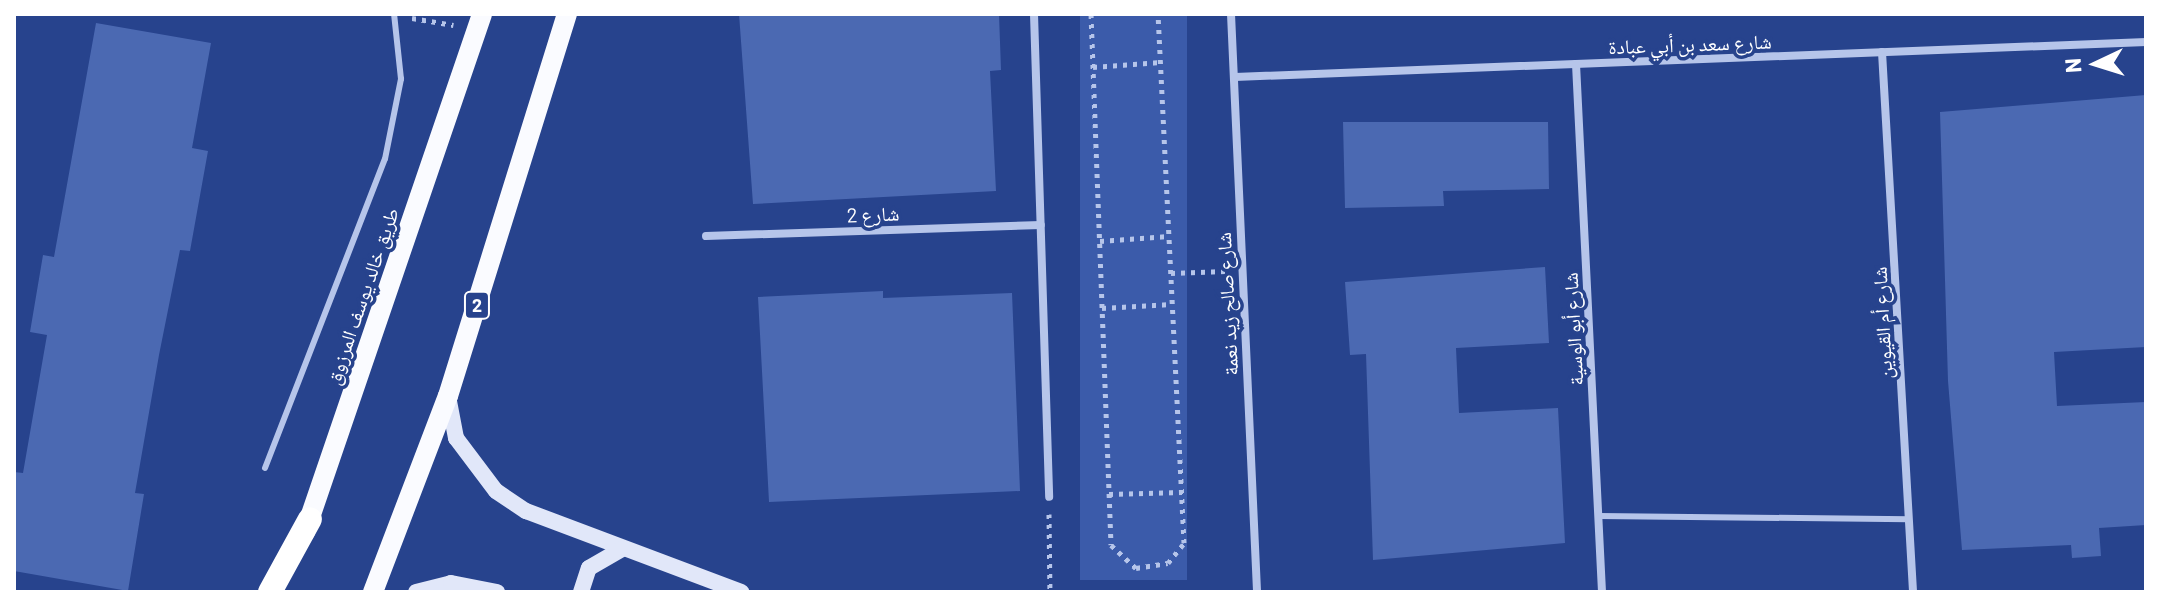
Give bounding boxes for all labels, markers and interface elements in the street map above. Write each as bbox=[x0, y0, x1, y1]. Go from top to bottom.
north arrow bbox=[2056, 24, 2136, 104]
street label: شارع سعد بن أبي عبادة bbox=[1608, 29, 1772, 59]
text: N bbox=[2059, 57, 2086, 74]
street label: شارع 2 bbox=[846, 201, 900, 227]
street label: طريق خالد يوسف المرزوق bbox=[320, 204, 404, 388]
street label: شارع صالح زيد نعمة bbox=[1211, 232, 1243, 376]
street label: شارع أم القيوين bbox=[1867, 266, 1897, 380]
street label: شارع أبو الوسية bbox=[1558, 272, 1588, 386]
road number: 2 bbox=[463, 291, 491, 319]

